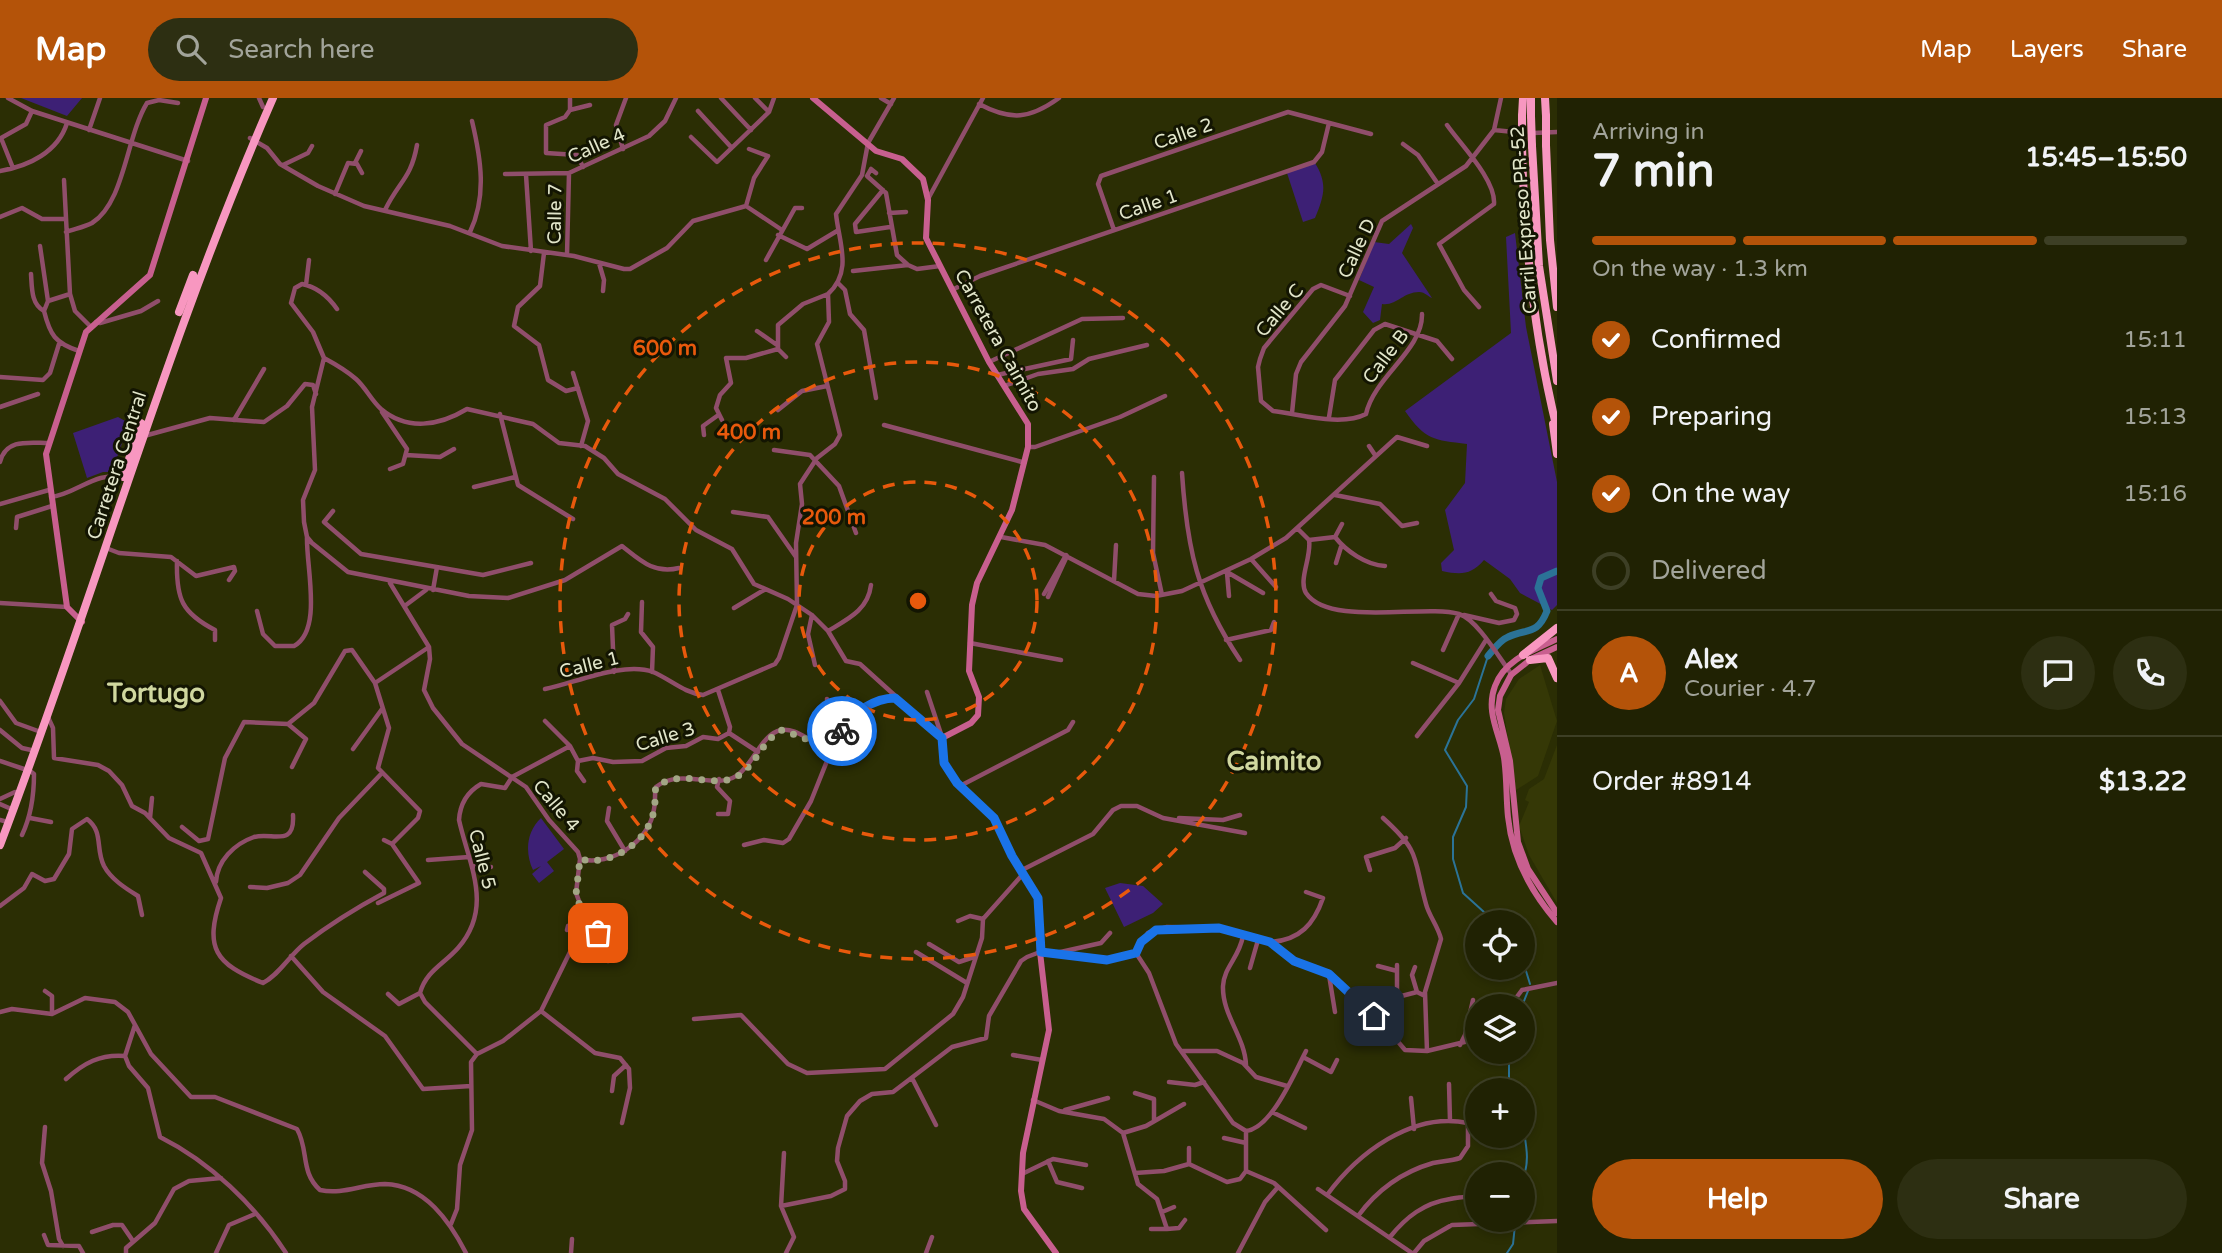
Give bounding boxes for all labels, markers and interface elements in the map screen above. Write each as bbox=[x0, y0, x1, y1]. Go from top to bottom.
search box bbox=[148, 18, 638, 81]
text: Map bbox=[35, 30, 106, 69]
icon: search bbox=[172, 30, 210, 68]
text: Search here bbox=[228, 34, 374, 65]
text: Map bbox=[1920, 35, 1972, 64]
text: Layers bbox=[2010, 35, 2084, 64]
text: Share bbox=[2122, 35, 2187, 64]
street label: Calle 2 bbox=[1151, 114, 1216, 154]
text: Arriving in bbox=[1592, 118, 1705, 146]
street label: Calle 4 bbox=[564, 123, 629, 168]
street label: Carril Expreso PR-52 bbox=[1506, 125, 1542, 315]
text: 15:45–15:50 bbox=[2025, 142, 2187, 173]
text: 7 min bbox=[1592, 144, 1715, 199]
street label: Calle 7 bbox=[543, 183, 567, 245]
street label: Calle 1 bbox=[1116, 185, 1181, 225]
street label: Calle D bbox=[1334, 215, 1380, 282]
text: On the way · 1.3 km bbox=[1592, 255, 1808, 283]
street label: Carretera Caimito bbox=[950, 266, 1046, 415]
street label: Calle C bbox=[1251, 280, 1308, 342]
icon: check bbox=[1592, 321, 1630, 359]
text: Confirmed bbox=[1651, 324, 1781, 355]
street label: Calle B bbox=[1358, 325, 1413, 388]
text: 15:11 bbox=[2123, 326, 2187, 354]
text: 600 m bbox=[633, 336, 697, 361]
street label: Carretera Central bbox=[83, 388, 151, 542]
icon: check bbox=[1592, 398, 1630, 436]
text: Preparing bbox=[1651, 401, 1772, 432]
text: 15:13 bbox=[2123, 403, 2187, 431]
text: 400 m bbox=[717, 420, 781, 445]
icon: check bbox=[1592, 475, 1630, 513]
text: On the way bbox=[1651, 478, 1791, 509]
text: 15:16 bbox=[2123, 480, 2187, 508]
text: 200 m bbox=[802, 505, 866, 530]
text: Delivered bbox=[1651, 555, 1767, 586]
centre of rings bbox=[906, 589, 930, 613]
button: chat bbox=[2021, 636, 2095, 710]
button: phone bbox=[2113, 636, 2187, 710]
text: Alex bbox=[1684, 644, 1738, 675]
street label: Calle 1 bbox=[557, 647, 621, 683]
text: A bbox=[1619, 658, 1639, 689]
text: Courier · 4.7 bbox=[1684, 675, 1817, 703]
district label: Tortugo bbox=[106, 678, 205, 709]
courier bbox=[807, 696, 877, 766]
icon: bike bbox=[823, 712, 861, 750]
street label: Calle 3 bbox=[633, 718, 698, 756]
district label: Caimito bbox=[1226, 746, 1322, 777]
text: Order #8914 bbox=[1592, 766, 1752, 797]
text: $13.22 bbox=[2099, 766, 2187, 797]
street label: Calle 4 bbox=[528, 775, 584, 836]
street label: Calle 5 bbox=[464, 827, 500, 891]
pin bbox=[568, 903, 628, 963]
map controls bbox=[1465, 910, 1535, 1232]
button: locate bbox=[1465, 910, 1535, 980]
icon: bag bbox=[579, 914, 617, 952]
pin bbox=[1344, 986, 1404, 1046]
button: layers bbox=[1465, 994, 1535, 1064]
icon: home bbox=[1355, 997, 1393, 1035]
button: + bbox=[1465, 1078, 1535, 1148]
button: Help bbox=[1592, 1159, 1883, 1239]
button: Share bbox=[1897, 1159, 2187, 1239]
button: − bbox=[1465, 1162, 1535, 1232]

